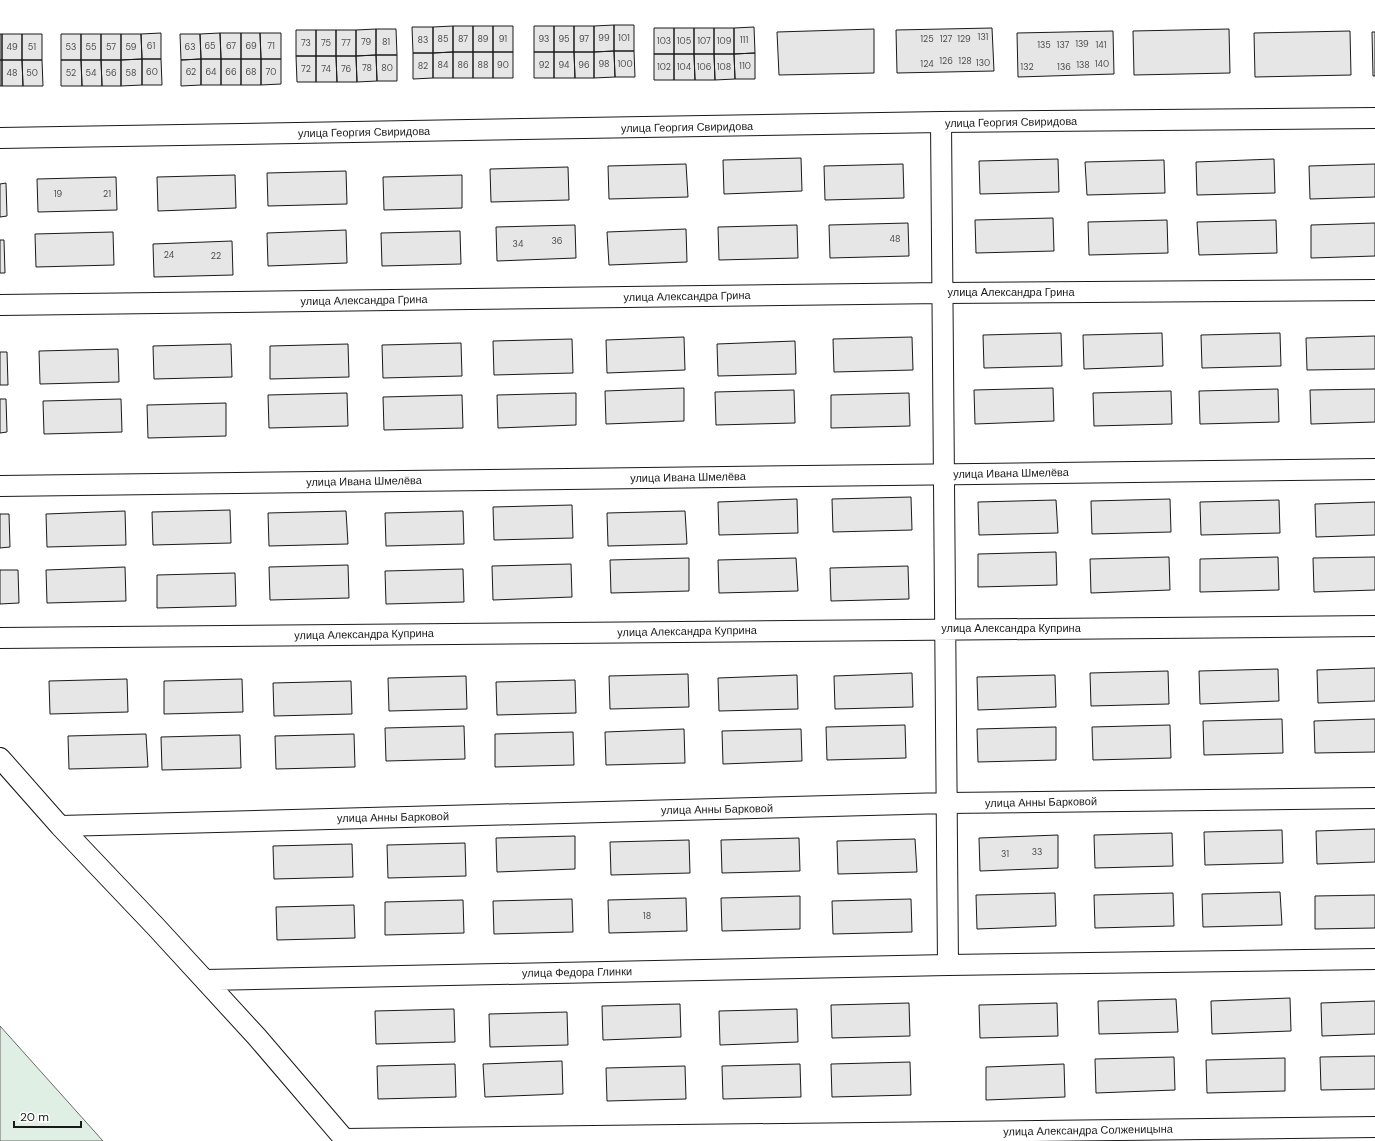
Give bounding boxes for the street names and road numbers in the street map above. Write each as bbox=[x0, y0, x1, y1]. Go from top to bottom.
street label: улица Георгия Свиридова bbox=[945, 114, 1078, 130]
street label: улица Георгия Свиридова bbox=[621, 119, 754, 135]
street label: улица Георгия Свиридова bbox=[298, 124, 431, 140]
street label: улица Александра Грина bbox=[947, 285, 1075, 299]
street label: улица Александра Грина bbox=[623, 288, 752, 304]
street label: улица Александра Грина bbox=[300, 292, 429, 308]
street label: улица Ивана Шмелёва bbox=[953, 465, 1070, 481]
street label: улица Ивана Шмелёва bbox=[630, 469, 747, 485]
street label: улица Ивана Шмелёва bbox=[306, 473, 423, 489]
street label: улица Александра Куприна bbox=[941, 621, 1082, 635]
street label: улица Александра Куприна bbox=[617, 623, 758, 639]
street label: улица Александра Куприна bbox=[294, 626, 435, 642]
street label: улица Анны Барковой bbox=[985, 794, 1097, 810]
street label: улица Анны Барковой bbox=[661, 801, 773, 817]
street label: улица Анны Барковой bbox=[337, 809, 449, 825]
street label: улица Федора Глинки bbox=[522, 964, 632, 980]
street label: улица Александра Солженицына bbox=[1003, 1122, 1174, 1138]

